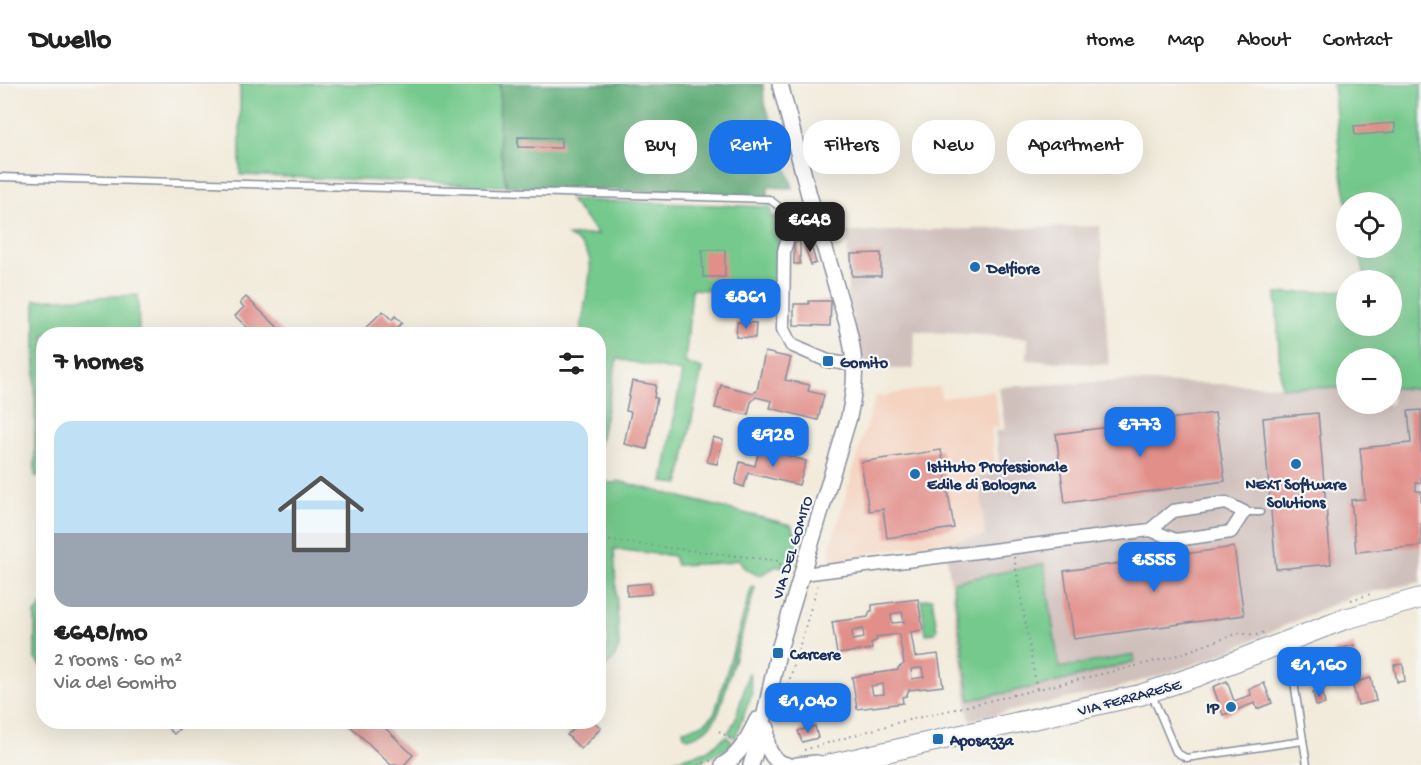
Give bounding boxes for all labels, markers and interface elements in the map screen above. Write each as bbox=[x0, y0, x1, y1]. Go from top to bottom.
text: Dwello bbox=[30, 25, 111, 58]
text: Home bbox=[1086, 29, 1134, 54]
text: Map bbox=[1167, 29, 1204, 54]
text: About bbox=[1237, 29, 1290, 54]
text: Contact bbox=[1323, 29, 1391, 54]
chip: Buy bbox=[624, 120, 697, 174]
chip: Rent bbox=[709, 120, 791, 174]
chip: Filters bbox=[803, 120, 900, 174]
chip: New bbox=[912, 120, 995, 174]
chip: Apartment bbox=[1007, 120, 1143, 174]
map controls bbox=[1336, 192, 1402, 414]
button: locate bbox=[1336, 192, 1402, 258]
pin: €648 bbox=[774, 202, 846, 253]
text: €648 bbox=[789, 210, 831, 233]
marker: Delfiore bbox=[968, 260, 982, 274]
place label: Delfiore bbox=[985, 260, 1041, 280]
button: + bbox=[1336, 270, 1402, 336]
pin: €861 bbox=[710, 279, 782, 330]
text: €861 bbox=[725, 287, 767, 310]
icon: filters bbox=[555, 347, 588, 380]
text: 7 homes bbox=[54, 348, 143, 379]
button: − bbox=[1336, 348, 1402, 414]
marker: Gomito bbox=[821, 354, 835, 368]
place label: Gomito bbox=[840, 355, 889, 374]
pin: €773 bbox=[1104, 407, 1176, 458]
text: €773 bbox=[1118, 415, 1162, 438]
pin: €928 bbox=[737, 417, 809, 468]
text: €928 bbox=[752, 425, 794, 448]
marker: NEXT Software Solutions bbox=[1289, 457, 1303, 471]
place label: Istituto Professionale Edile di Bologna bbox=[927, 458, 1068, 496]
icon: home bbox=[267, 460, 375, 568]
marker: Istituto Professionale Edile di Bologna bbox=[908, 467, 922, 481]
place label: NEXT Software Solutions bbox=[1245, 476, 1347, 514]
street label: VIA DEL GOMITO bbox=[769, 494, 819, 603]
pin: €555 bbox=[1118, 542, 1190, 593]
text: €555 bbox=[1132, 550, 1176, 573]
text: €648/mo bbox=[54, 619, 147, 650]
marker: Carcere bbox=[771, 646, 785, 660]
place label: Carcere bbox=[789, 647, 842, 666]
pin: €1,160 bbox=[1270, 647, 1368, 698]
text: 2 rooms · 60 m² bbox=[54, 650, 182, 673]
text: €1,160 bbox=[1291, 655, 1347, 678]
text: Via del Gomito bbox=[54, 673, 177, 696]
street label: VIA FERRARESE bbox=[1075, 676, 1185, 723]
pin: €1,040 bbox=[759, 683, 857, 734]
text: €1,040 bbox=[779, 691, 837, 714]
marker: IP bbox=[1224, 700, 1238, 714]
place label: IP bbox=[1206, 701, 1220, 720]
marker: Aposazza bbox=[931, 732, 945, 746]
place label: Aposazza bbox=[949, 733, 1015, 752]

